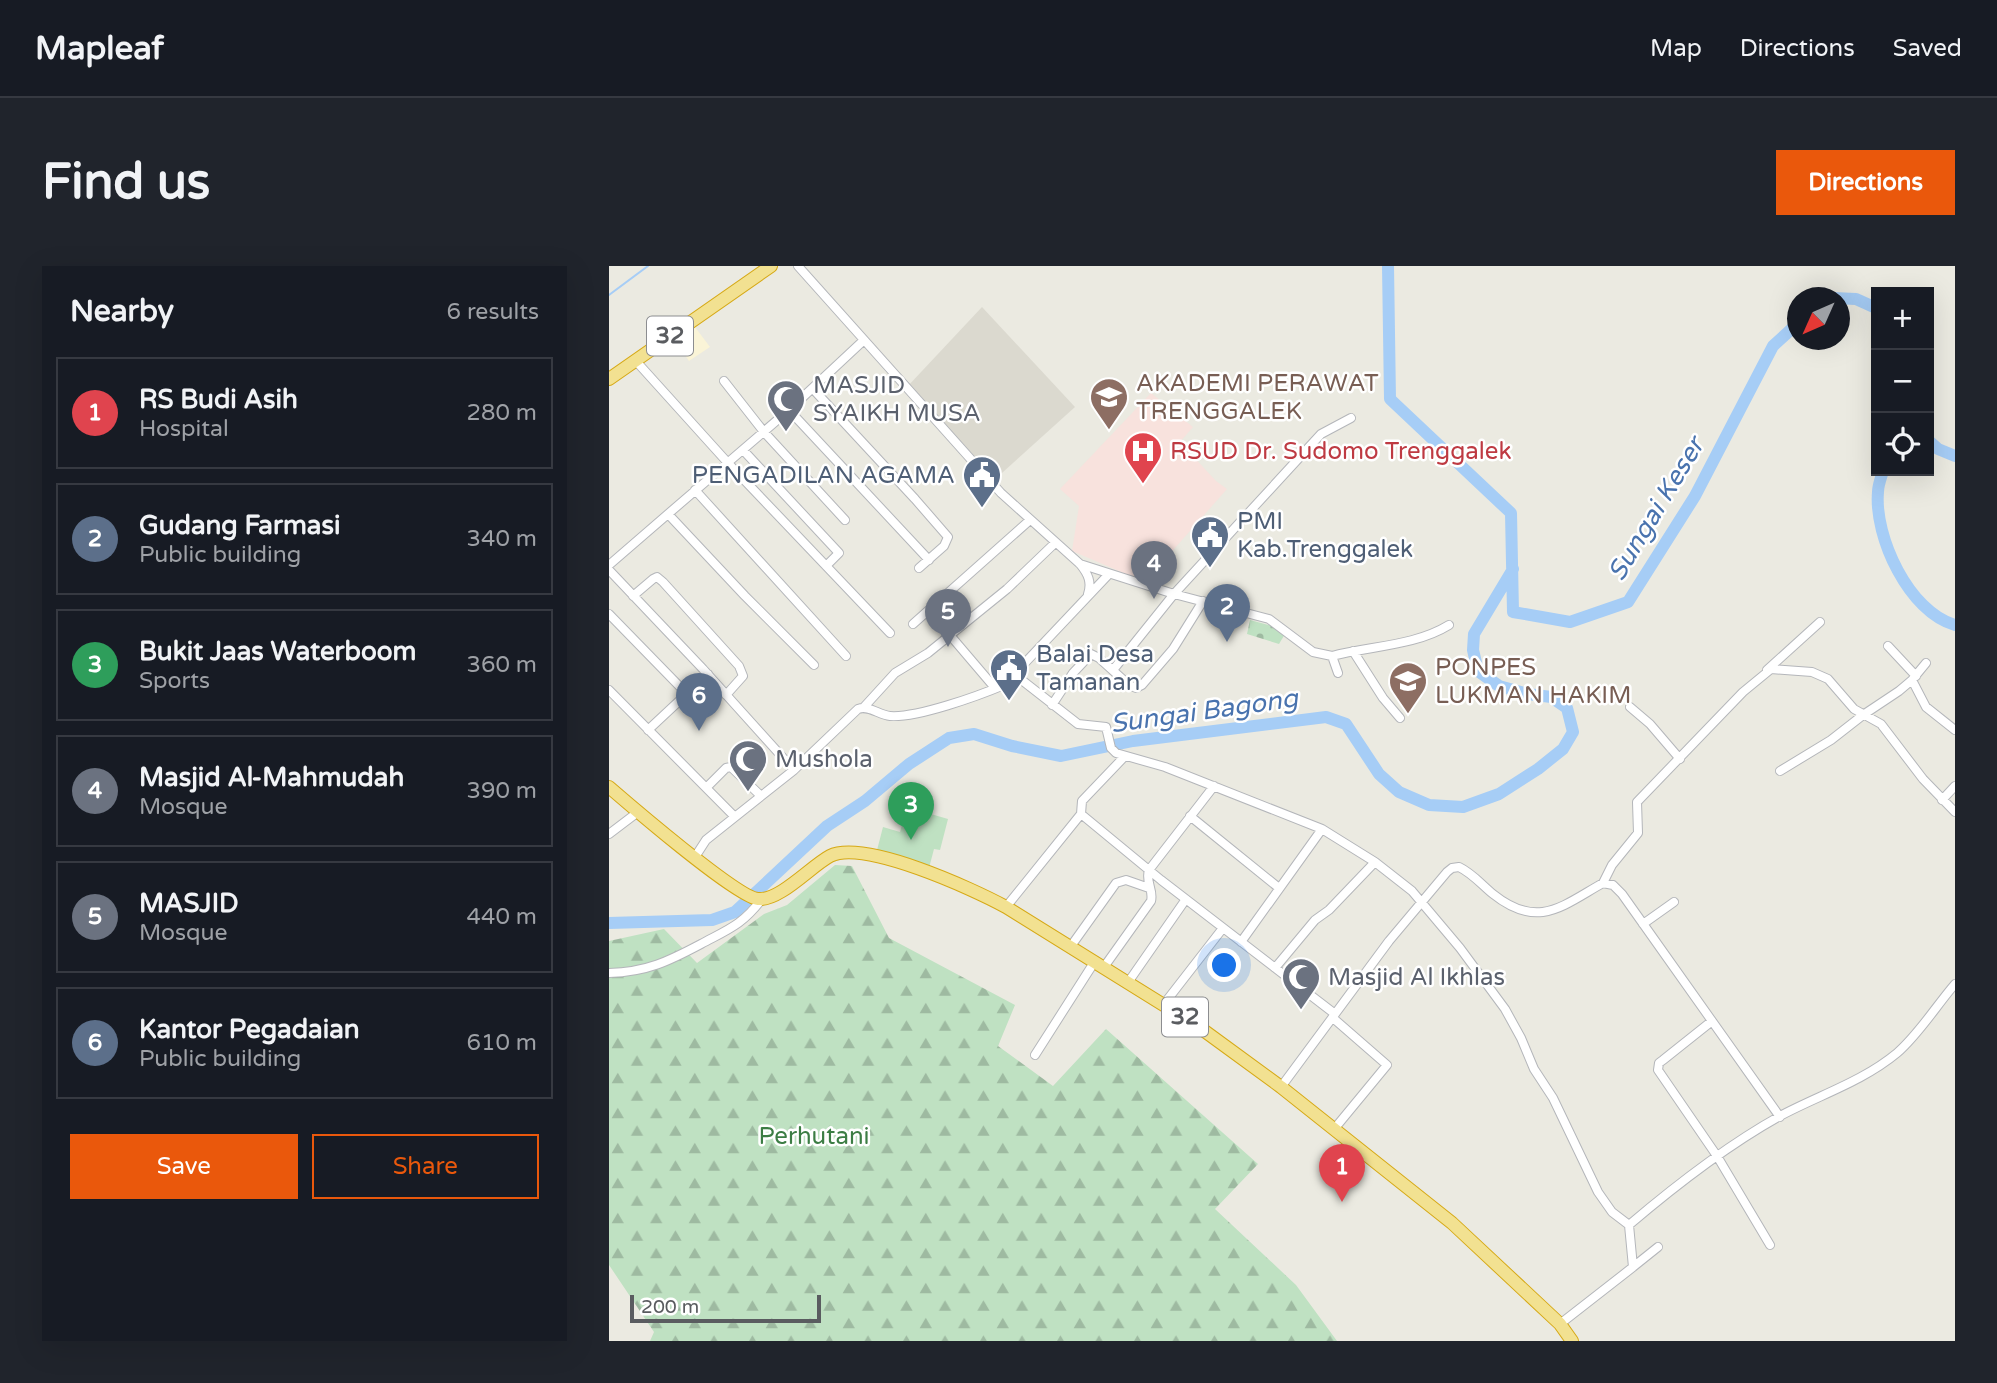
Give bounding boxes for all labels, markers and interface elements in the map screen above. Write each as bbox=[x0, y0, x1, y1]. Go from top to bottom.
text: Mapleaf bbox=[35, 29, 164, 68]
text: Map bbox=[1650, 34, 1702, 63]
text: Directions bbox=[1740, 34, 1855, 63]
text: Saved bbox=[1893, 34, 1962, 63]
button: Directions bbox=[1776, 150, 1955, 215]
text: Find us bbox=[42, 153, 210, 212]
north arrow bbox=[1787, 287, 1850, 350]
map controls bbox=[1871, 287, 1934, 476]
button: + bbox=[1871, 287, 1934, 350]
text: Nearby bbox=[70, 293, 174, 330]
text: 6 results bbox=[446, 298, 539, 326]
road number: 32 bbox=[647, 316, 693, 356]
button: − bbox=[1871, 350, 1934, 413]
place label: AKADEMI PERAWAT TRENGGALEK bbox=[1136, 369, 1379, 426]
place label: MASJID SYAIKH MUSA bbox=[813, 371, 981, 428]
school or university icon: AKADEMI PERAWAT TRENGGALEK bbox=[1088, 376, 1130, 431]
mosque icon: MASJID SYAIKH MUSA bbox=[765, 378, 807, 433]
text: RS Budi Asih bbox=[139, 384, 298, 415]
text: 1 bbox=[88, 399, 102, 427]
text: 280 m bbox=[467, 399, 537, 427]
button: locate bbox=[1871, 413, 1934, 476]
text: Hospital bbox=[139, 415, 229, 443]
water label: Sungai Keser bbox=[1601, 429, 1712, 586]
hospital icon: RSUD Dr. Sudomo Trenggalek bbox=[1122, 430, 1164, 485]
place label: RSUD Dr. Sudomo Trenggalek bbox=[1170, 437, 1512, 466]
public building icon: PENGADILAN AGAMA bbox=[961, 454, 1003, 509]
place label: PENGADILAN AGAMA bbox=[692, 461, 955, 490]
place label: PMI Kab.Trenggalek bbox=[1237, 507, 1413, 564]
text: Gudang Farmasi bbox=[139, 510, 340, 541]
public building icon: PMI Kab.Trenggalek bbox=[1189, 514, 1231, 569]
text: 2 bbox=[88, 525, 102, 553]
text: 340 m bbox=[467, 525, 537, 553]
text: Public building bbox=[139, 541, 301, 569]
pin: 4 bbox=[1131, 541, 1177, 599]
pin: 2 bbox=[1204, 584, 1250, 642]
pin: 5 bbox=[925, 589, 971, 647]
text: Bukit Jaas Waterboom bbox=[139, 636, 416, 667]
place label: Balai Desa Tamanan bbox=[1036, 640, 1154, 697]
public building icon: Balai Desa Tamanan bbox=[988, 647, 1030, 702]
text: 3 bbox=[88, 651, 102, 679]
text: 360 m bbox=[467, 651, 537, 679]
place label: PONPES LUKMAN HAKIM bbox=[1435, 653, 1631, 710]
school or university icon: PONPES LUKMAN HAKIM bbox=[1387, 660, 1429, 715]
text: Sports bbox=[139, 667, 210, 695]
pin: 6 bbox=[676, 673, 722, 731]
water label: Sungai Bagong bbox=[1108, 682, 1301, 739]
mosque icon: Mushola bbox=[727, 738, 769, 793]
place label: Mushola bbox=[775, 745, 873, 774]
text: Masjid Al-Mahmudah bbox=[139, 762, 404, 793]
text: 4 bbox=[88, 777, 102, 805]
text: 390 m bbox=[467, 777, 537, 805]
pin: 3 bbox=[888, 782, 934, 840]
text: Mosque bbox=[139, 793, 227, 821]
text: MASJID bbox=[139, 888, 239, 919]
text: 5 bbox=[88, 903, 102, 931]
text: 440 m bbox=[467, 903, 537, 931]
text: Mosque bbox=[139, 919, 227, 947]
your location bbox=[1207, 948, 1241, 982]
mosque icon: Masjid Al Ikhlas bbox=[1280, 956, 1322, 1011]
place label: Masjid Al Ikhlas bbox=[1328, 963, 1505, 992]
road number: 32 bbox=[1162, 998, 1208, 1037]
text: Kantor Pegadaian bbox=[139, 1014, 360, 1045]
text: 6 bbox=[88, 1029, 102, 1057]
text: 610 m bbox=[467, 1029, 537, 1057]
text: Public building bbox=[139, 1045, 301, 1073]
park label: Perhutani bbox=[759, 1122, 869, 1151]
button: Save bbox=[70, 1134, 298, 1199]
button: Share bbox=[312, 1134, 539, 1199]
pin: 1 bbox=[1319, 1144, 1365, 1202]
scale bar bbox=[630, 1292, 821, 1324]
text: 200 m bbox=[641, 1296, 699, 1318]

